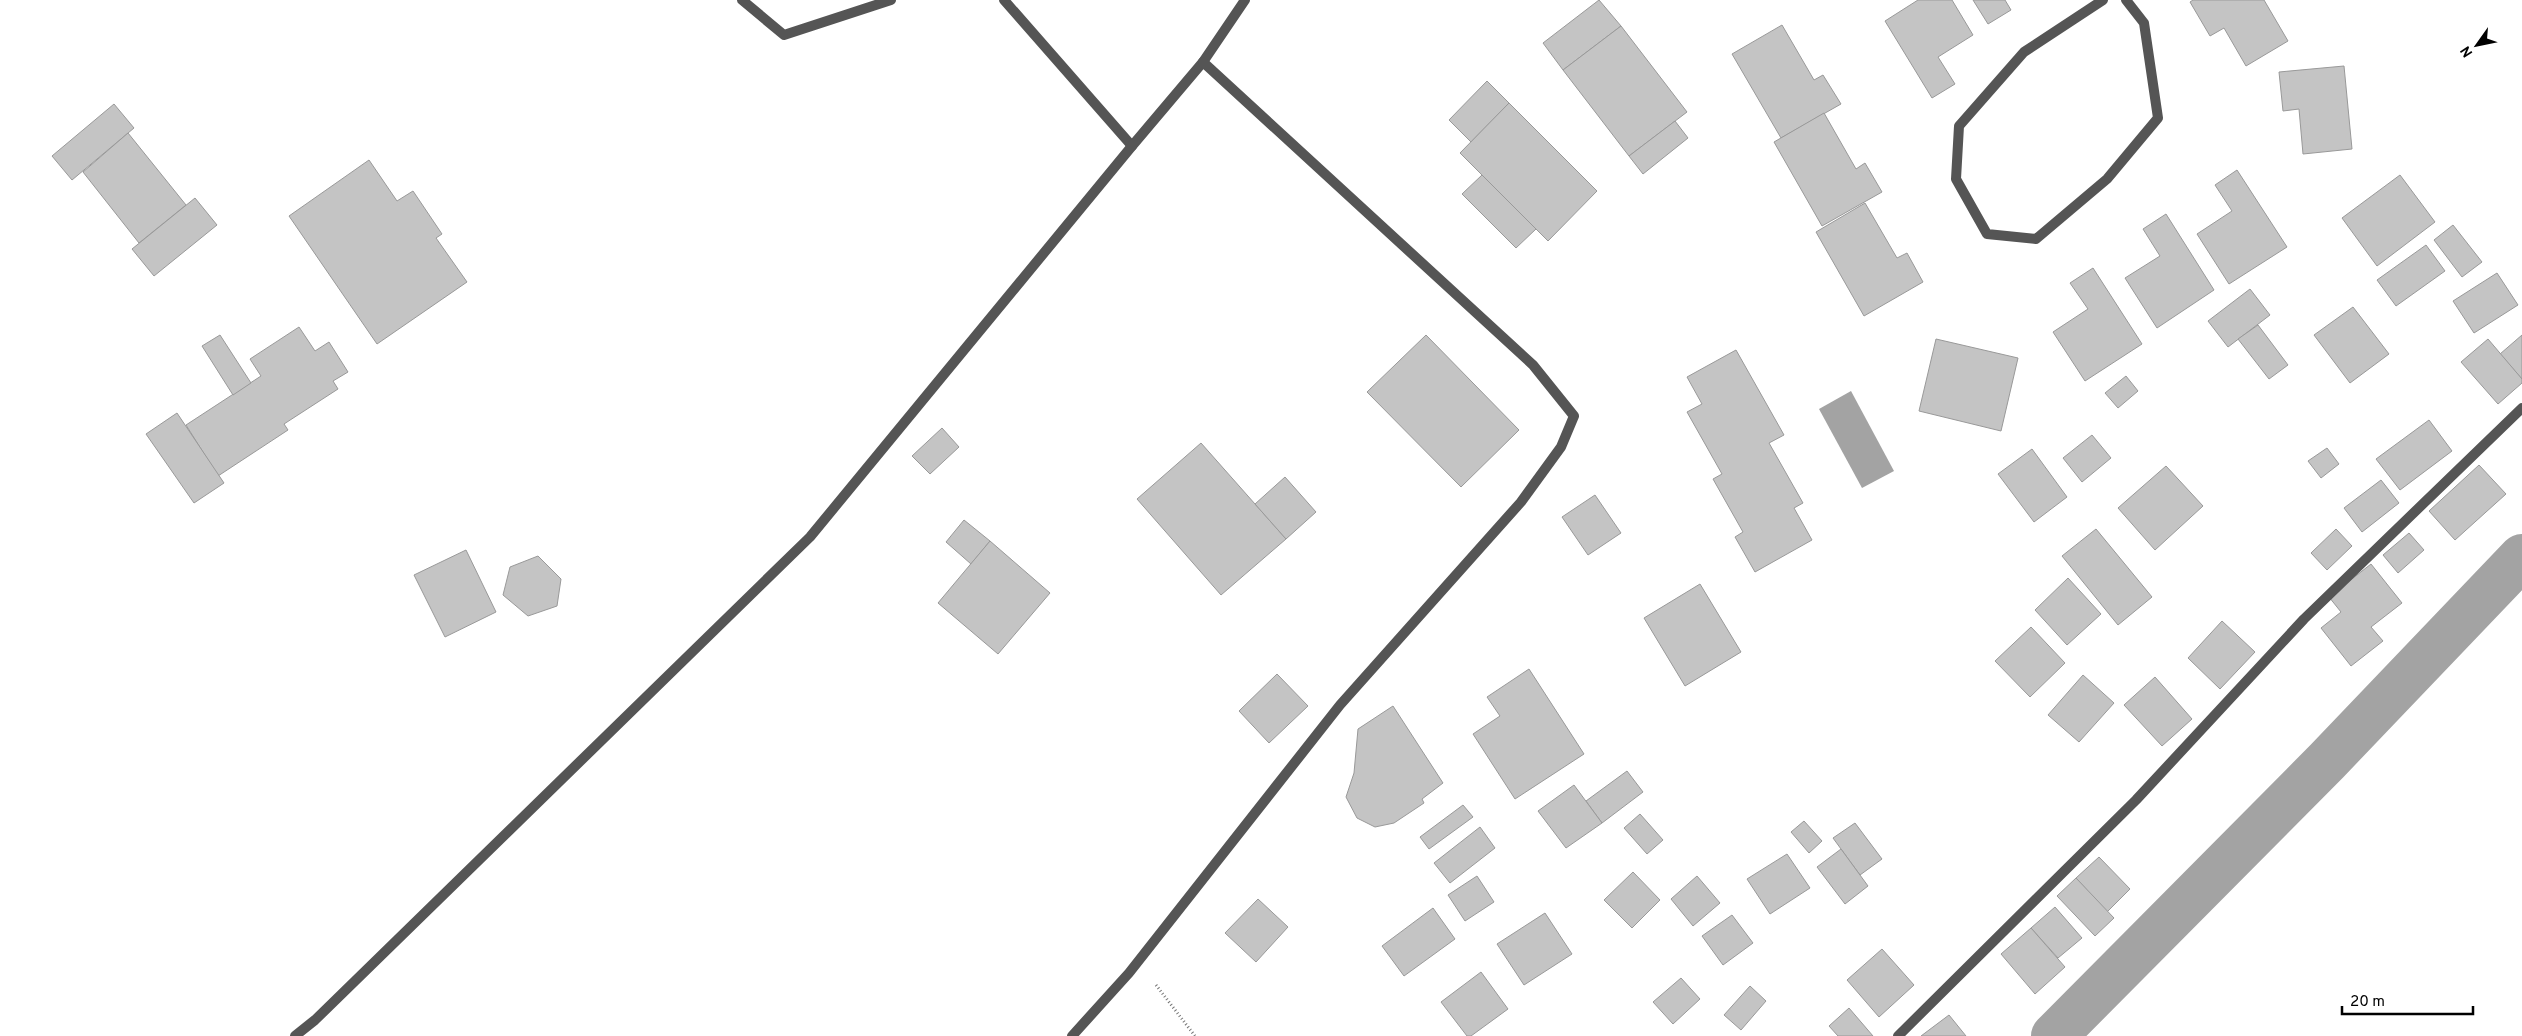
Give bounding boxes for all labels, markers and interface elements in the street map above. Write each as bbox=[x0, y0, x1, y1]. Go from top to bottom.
north arrow bbox=[2452, 20, 2502, 70]
text: N bbox=[2457, 42, 2477, 60]
scale bar bbox=[2342, 984, 2473, 1016]
text: 20 m bbox=[2350, 993, 2385, 1012]

